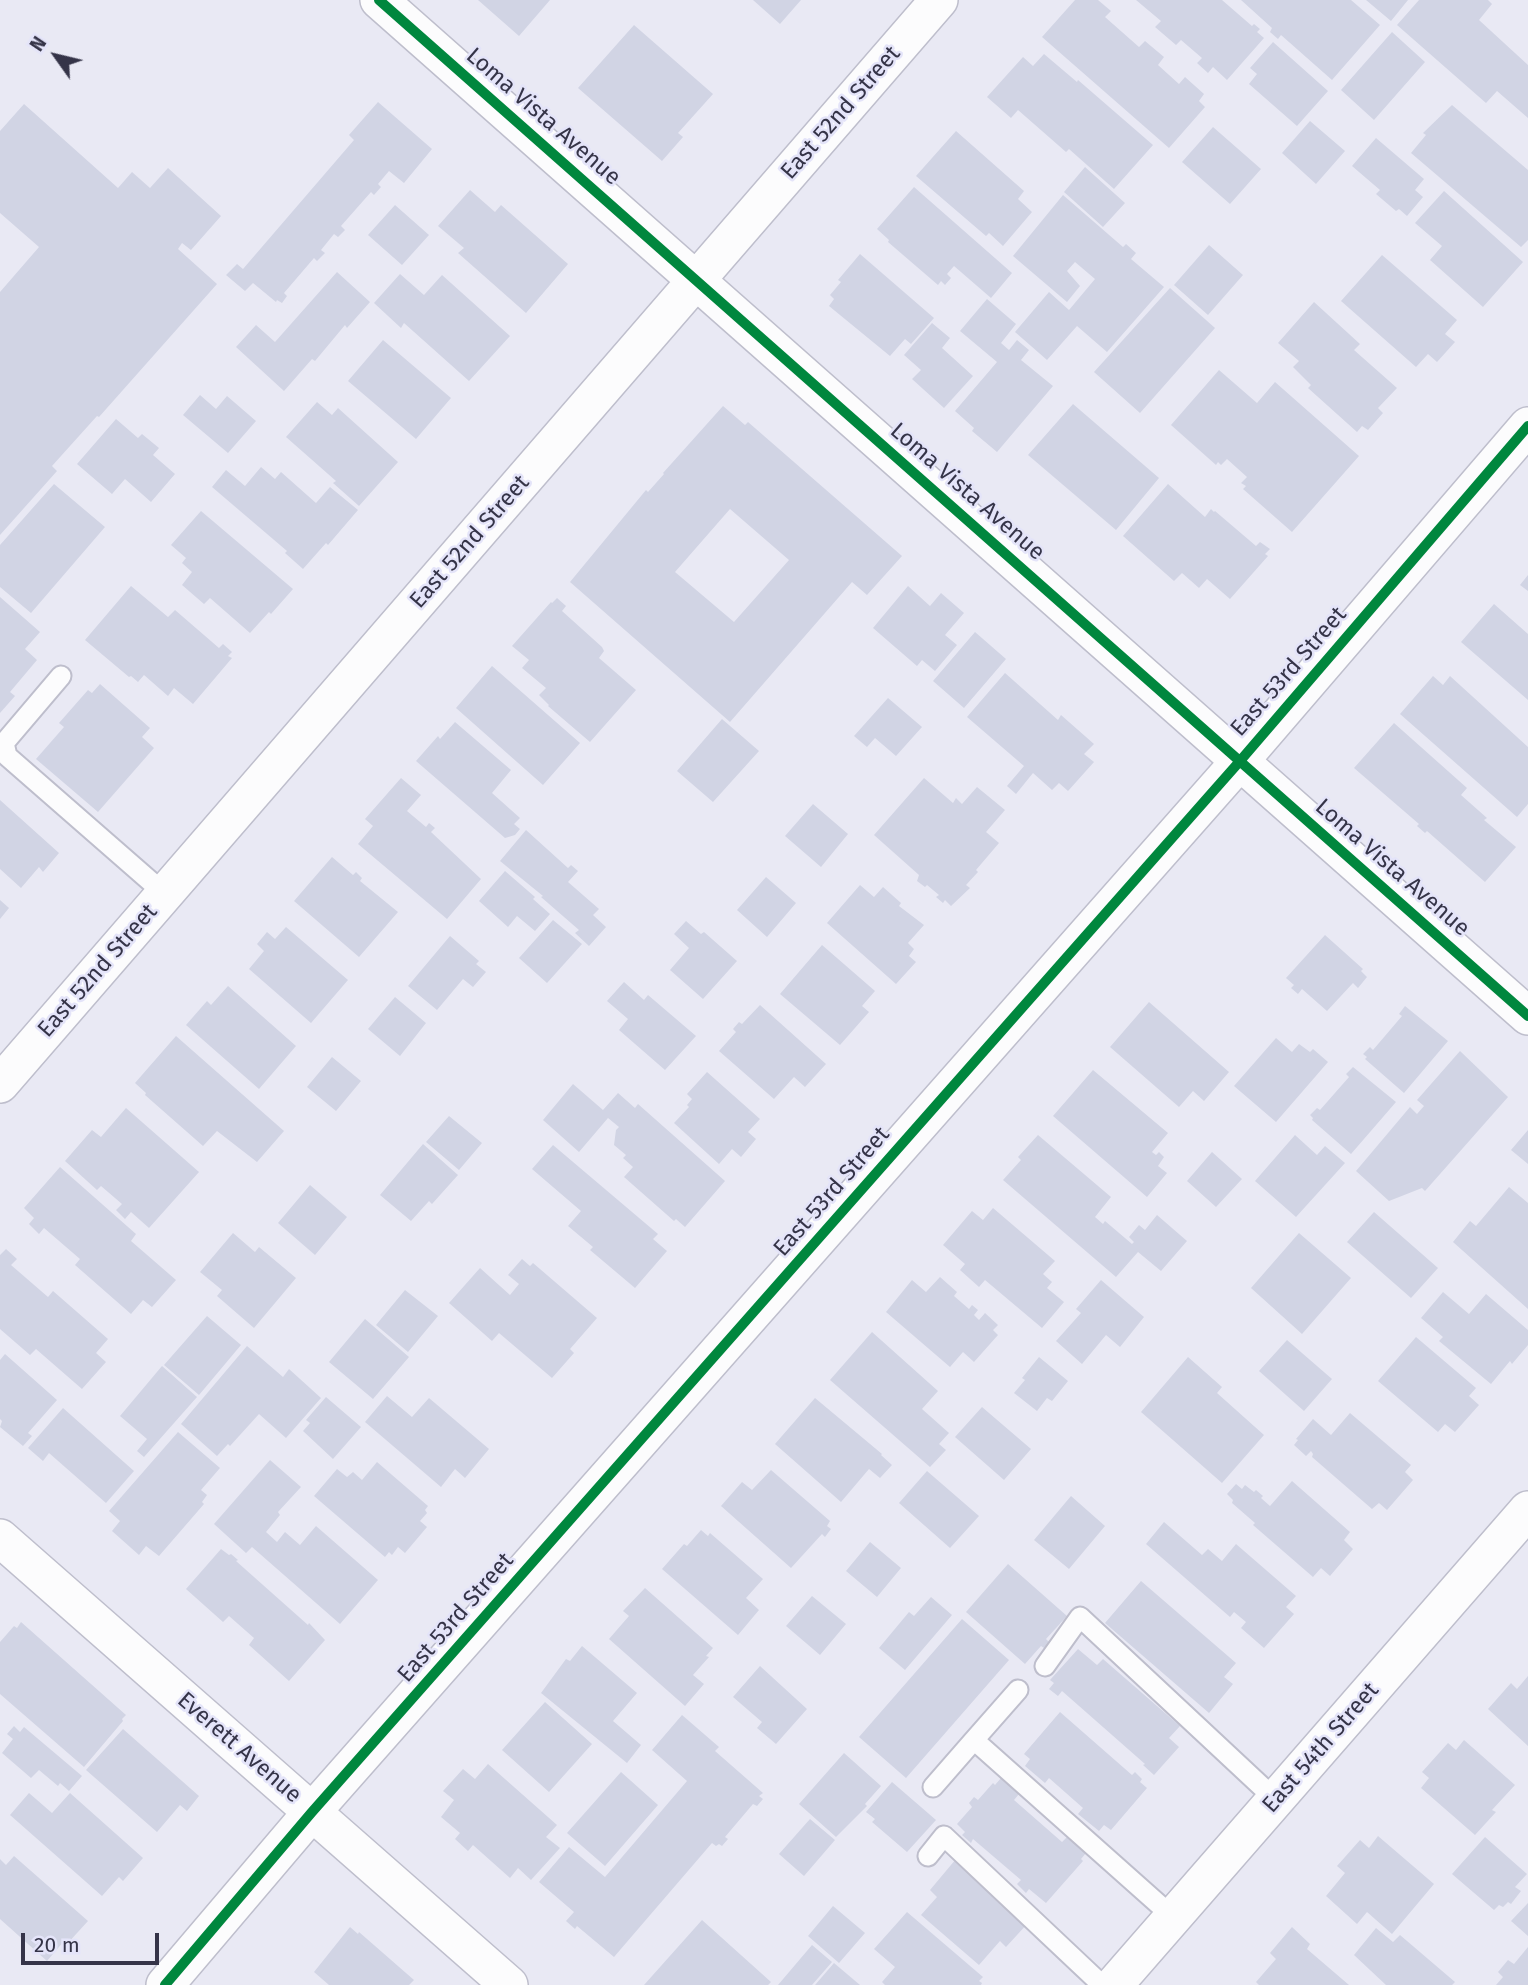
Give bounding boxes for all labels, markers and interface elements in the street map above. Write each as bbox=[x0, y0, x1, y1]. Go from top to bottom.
north arrow bbox=[21, 21, 91, 91]
text: N bbox=[25, 32, 51, 56]
street label: East 52nd Street bbox=[776, 41, 906, 185]
street label: Loma Vista Avenue bbox=[460, 42, 626, 192]
street label: Loma Vista Avenue bbox=[884, 417, 1050, 567]
street label: East 52nd Street bbox=[405, 470, 535, 614]
street label: East 53rd Street bbox=[1225, 602, 1353, 742]
street label: Loma Vista Avenue bbox=[1309, 793, 1475, 943]
street label: East 52nd Street bbox=[33, 899, 163, 1043]
street label: East 53rd Street bbox=[768, 1122, 896, 1262]
street label: East 53rd Street bbox=[392, 1548, 520, 1688]
street label: East 54th Street bbox=[1257, 1677, 1385, 1819]
street label: Everett Avenue bbox=[171, 1687, 307, 1809]
scale bar bbox=[24, 1918, 163, 1962]
text: 20 m bbox=[34, 1932, 80, 1958]

